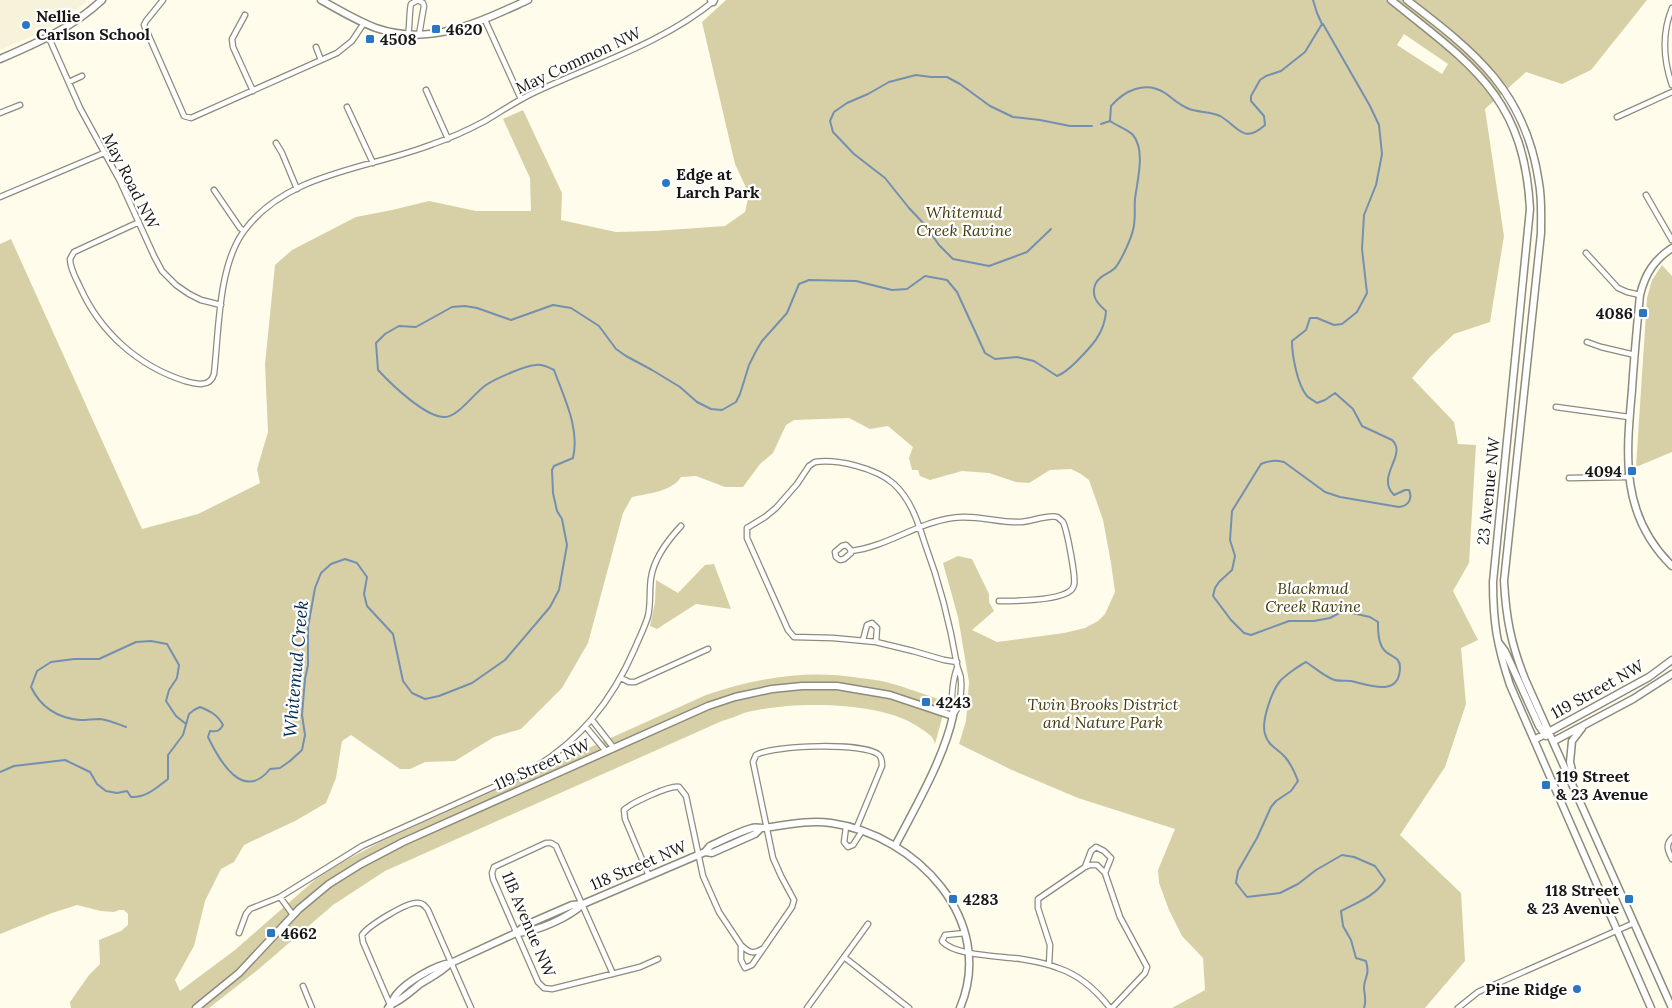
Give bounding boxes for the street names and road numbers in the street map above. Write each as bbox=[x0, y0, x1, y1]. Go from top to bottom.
street label: May Common NW bbox=[512, 22, 645, 98]
street label: May Road NW bbox=[98, 130, 164, 233]
street label: 23 Avenue NW bbox=[1472, 435, 1504, 546]
street label: 119 Street NW bbox=[1547, 655, 1648, 723]
street label: 119 Street NW bbox=[491, 734, 594, 794]
street label: 118 Street NW bbox=[587, 835, 690, 894]
street label: 11B Avenue NW bbox=[498, 868, 561, 981]

